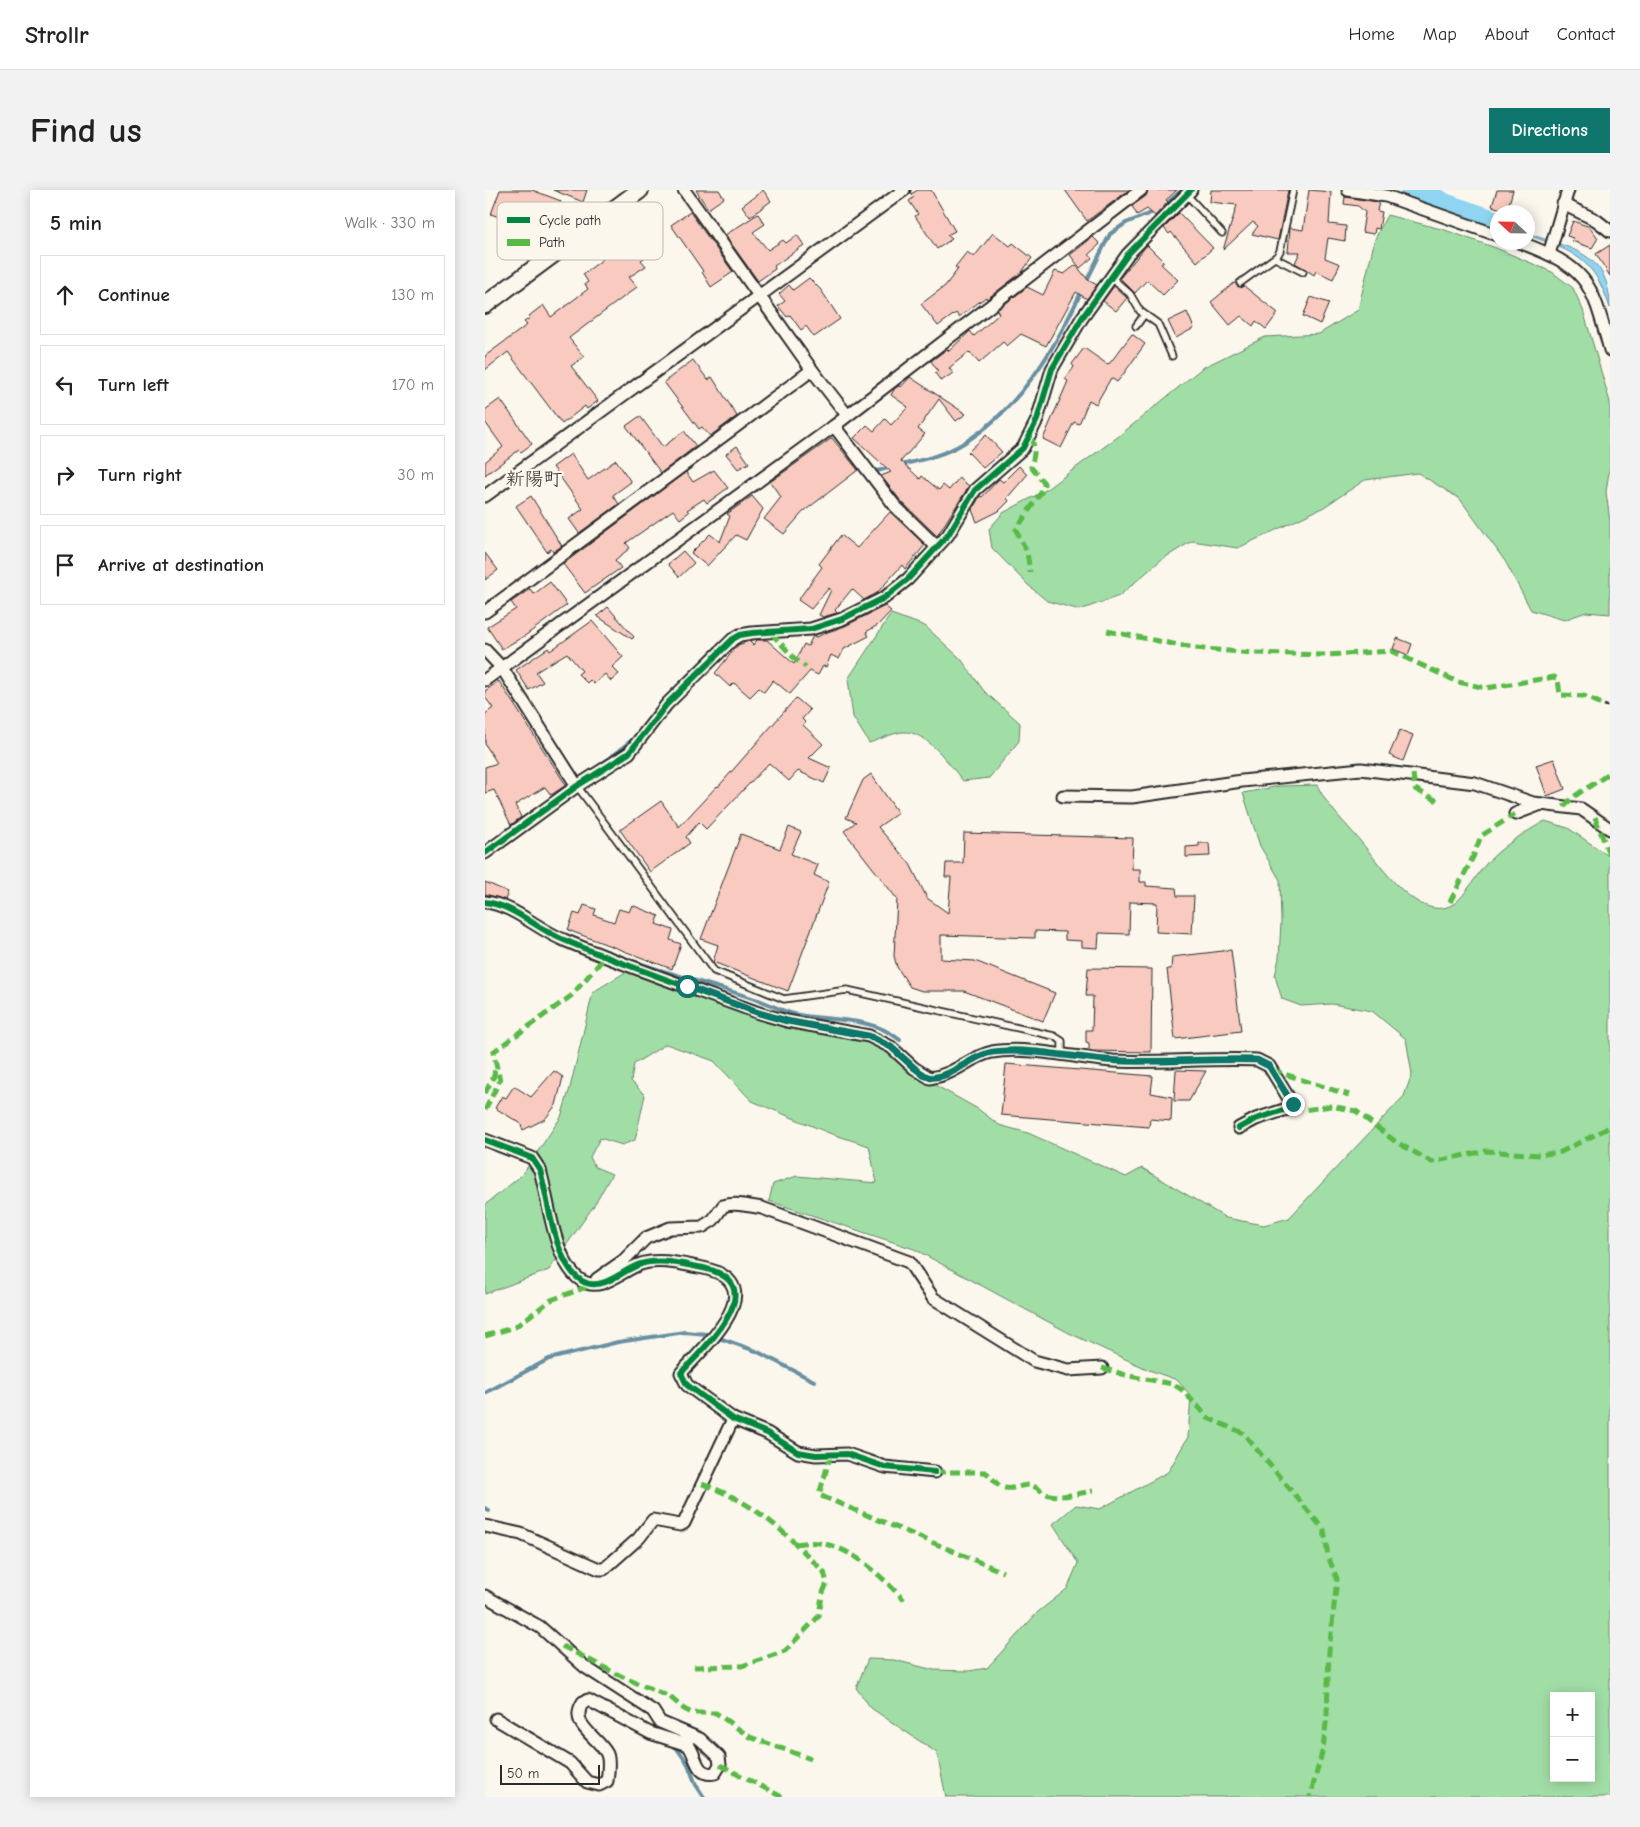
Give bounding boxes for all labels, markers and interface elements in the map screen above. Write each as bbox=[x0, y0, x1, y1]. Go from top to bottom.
text: Strollr bbox=[25, 21, 89, 49]
text: Home bbox=[1348, 24, 1395, 45]
text: Map bbox=[1423, 24, 1457, 45]
text: About bbox=[1485, 24, 1529, 45]
text: Contact bbox=[1557, 24, 1615, 45]
button: Directions bbox=[1489, 108, 1610, 153]
text: Find us bbox=[30, 110, 142, 151]
legend bbox=[497, 202, 663, 260]
north arrow bbox=[1490, 205, 1535, 250]
text: 5 min bbox=[50, 211, 102, 235]
text: Cycle path bbox=[539, 212, 601, 229]
text: Walk · 330 m bbox=[345, 214, 435, 232]
text: Path bbox=[539, 234, 565, 251]
icon: ahead bbox=[51, 281, 79, 309]
text: Continue bbox=[98, 284, 170, 306]
text: 130 m bbox=[391, 286, 434, 304]
icon: left bbox=[51, 371, 79, 399]
text: Turn left bbox=[98, 374, 169, 396]
text: 170 m bbox=[392, 376, 434, 394]
icon: right bbox=[51, 461, 79, 489]
text: Turn right bbox=[98, 464, 182, 486]
text: 30 m bbox=[398, 466, 434, 484]
district label: 新陽町 bbox=[505, 468, 563, 490]
icon: arrive bbox=[51, 551, 79, 579]
text: Arrive at destination bbox=[98, 554, 264, 576]
route start bbox=[676, 975, 699, 998]
route end bbox=[1282, 1093, 1305, 1116]
map controls bbox=[1550, 1692, 1595, 1782]
button: + bbox=[1550, 1692, 1595, 1737]
button: − bbox=[1550, 1737, 1595, 1782]
scale bar bbox=[500, 1762, 600, 1785]
text: 50 m bbox=[507, 1765, 539, 1782]

